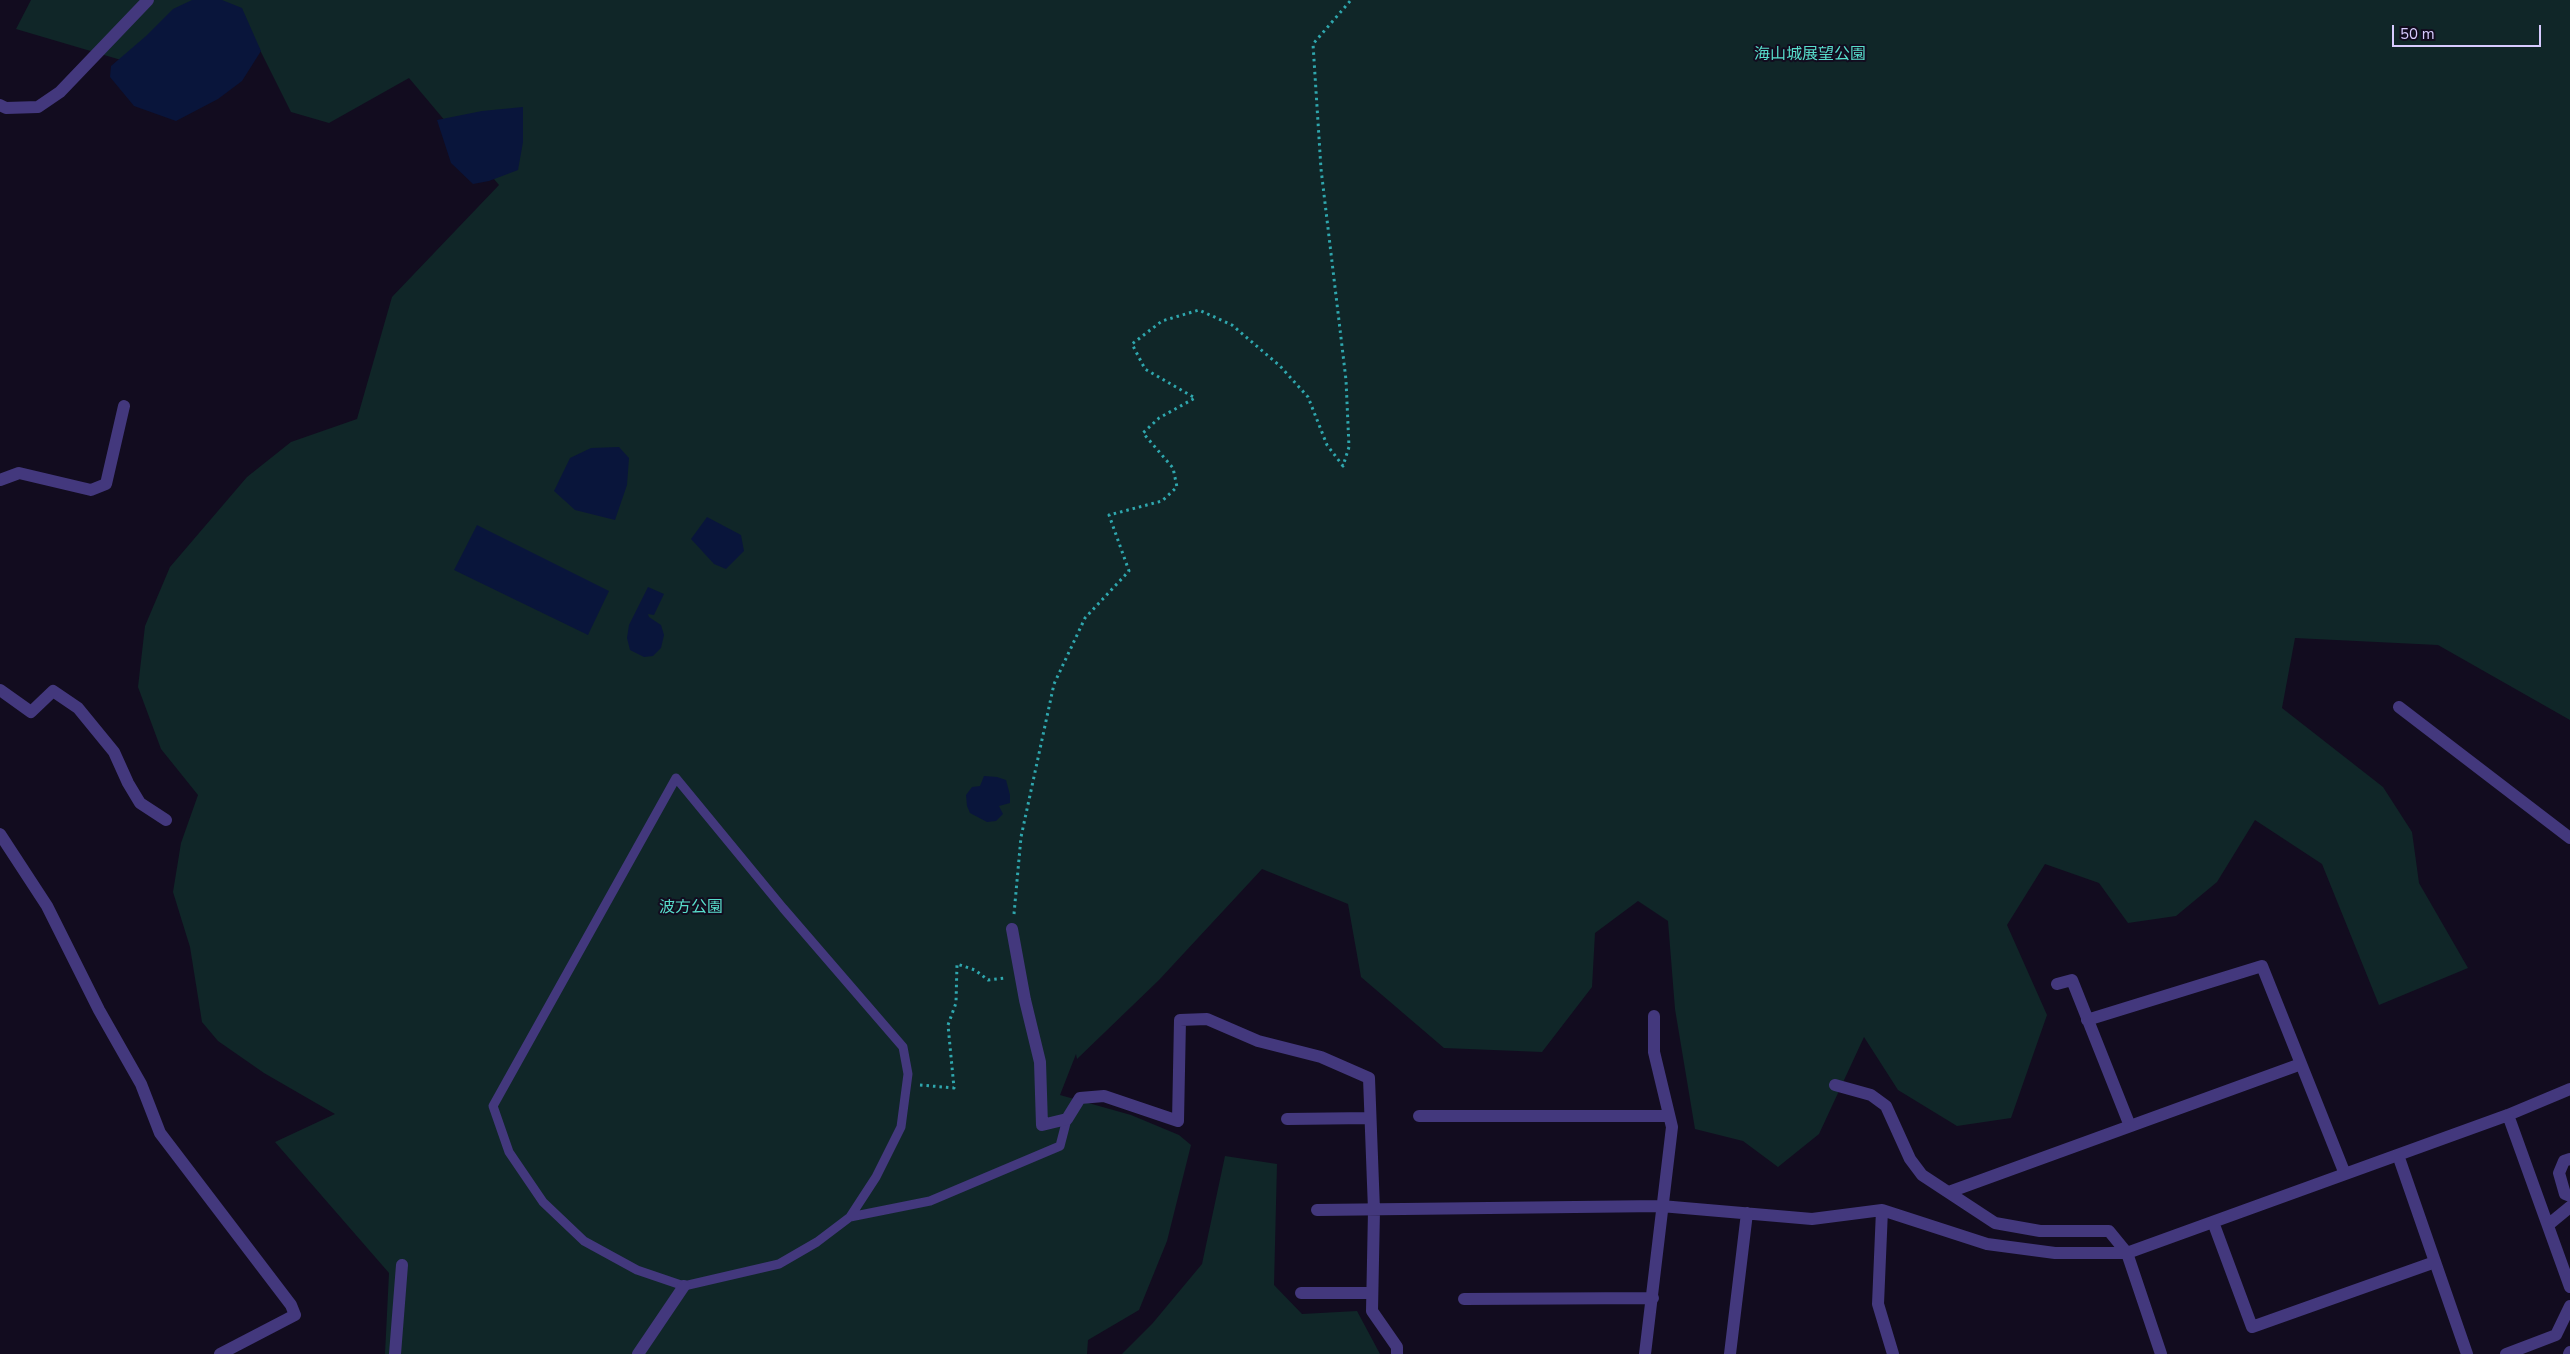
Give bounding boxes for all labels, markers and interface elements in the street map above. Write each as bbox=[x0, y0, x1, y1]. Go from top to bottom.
scale bar bbox=[2395, 15, 2544, 47]
text: 50 m bbox=[2400, 24, 2435, 44]
park label: 海山城展望公園 bbox=[1754, 45, 1866, 65]
park label: 波方公園 bbox=[659, 898, 723, 918]

